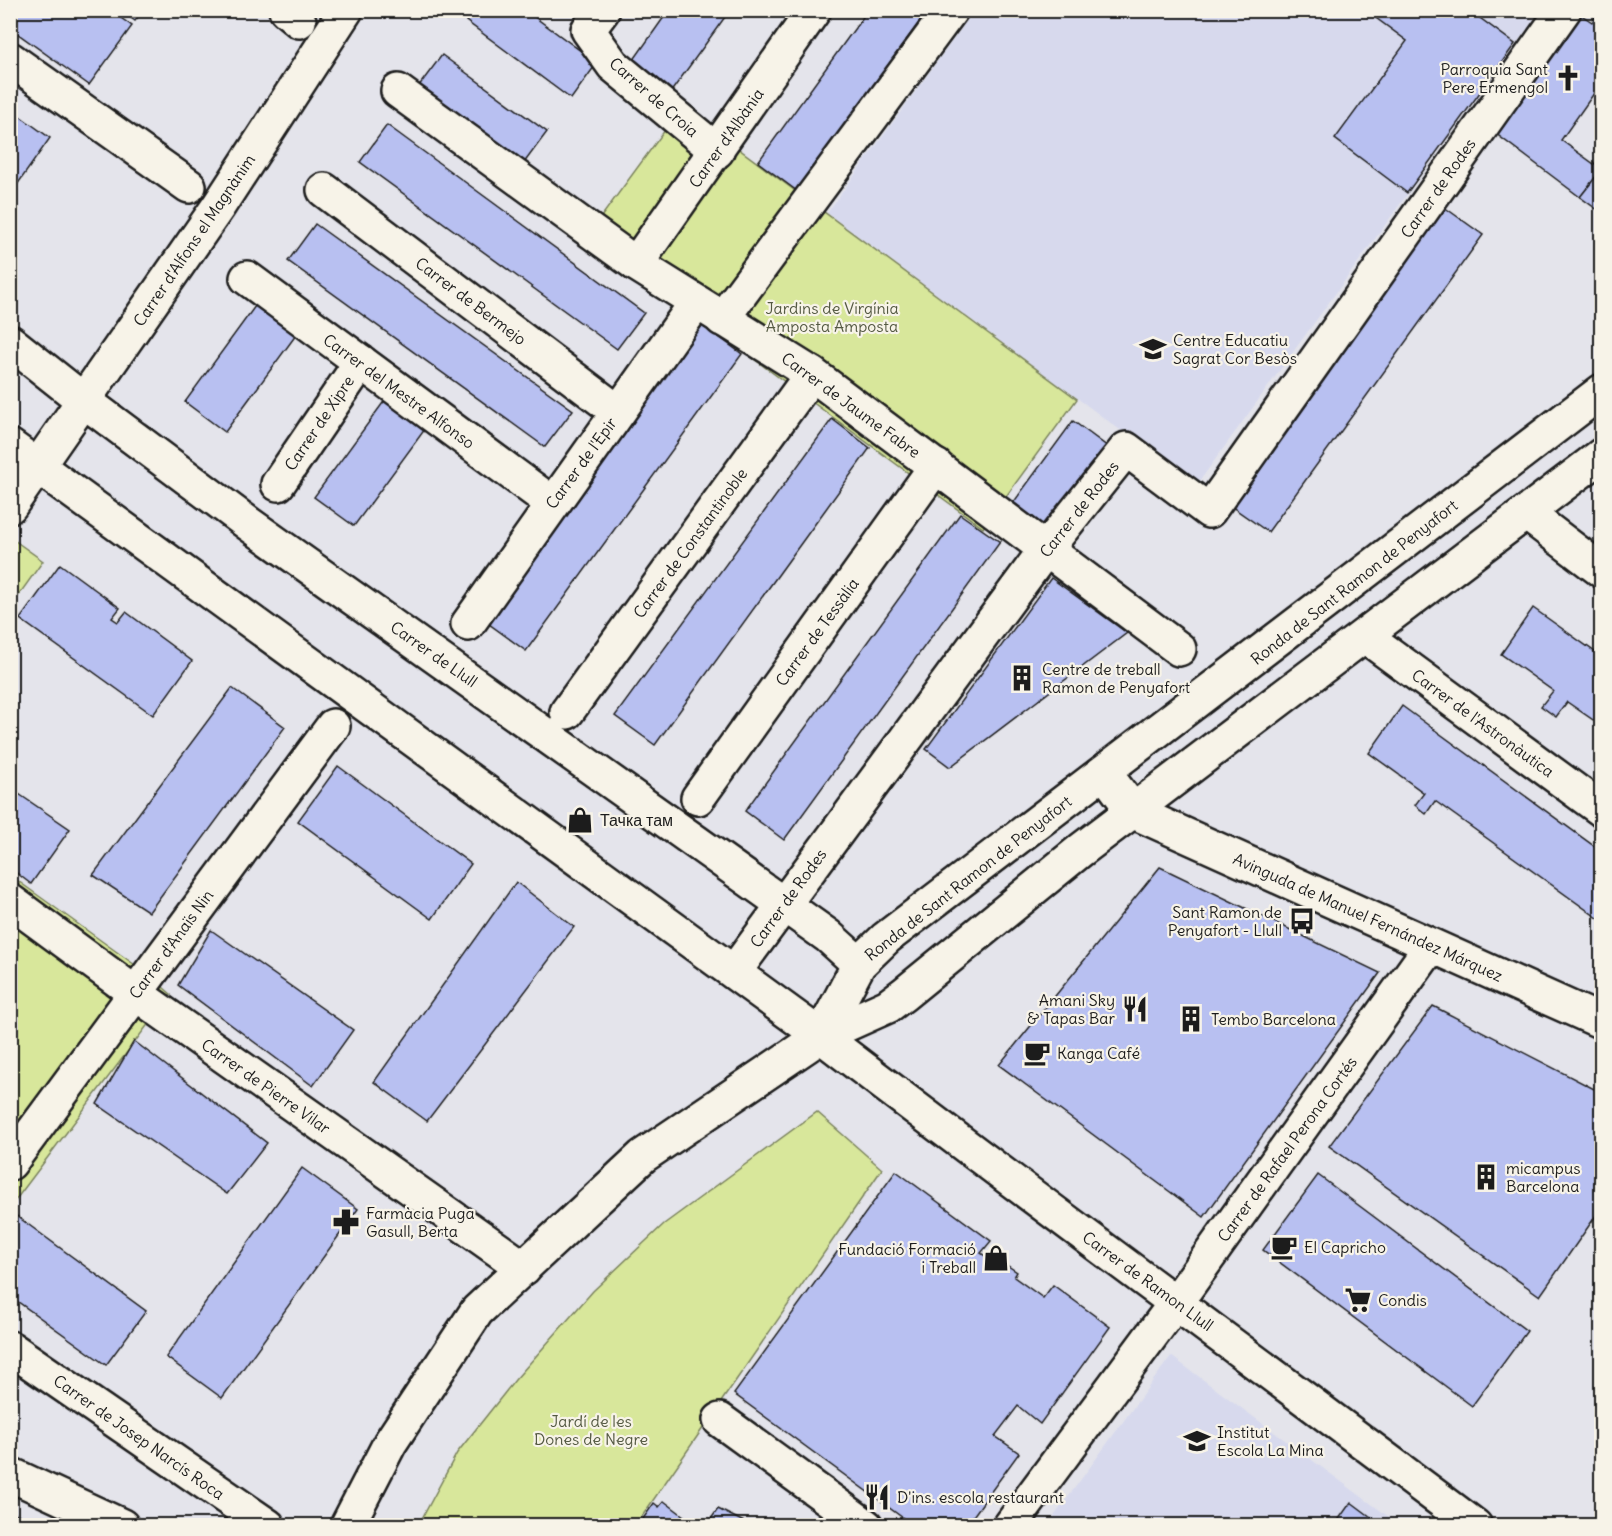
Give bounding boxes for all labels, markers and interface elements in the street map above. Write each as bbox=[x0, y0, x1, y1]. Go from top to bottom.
street label: Carrer de Croia bbox=[605, 53, 703, 141]
place label: Parroquia Sant Pere Ermengol bbox=[1440, 59, 1549, 97]
church icon: Parroquia Sant Pere Ermengol bbox=[1553, 63, 1583, 93]
street label: Carrer d'Albània bbox=[684, 84, 768, 192]
street label: Carrer de Rodes bbox=[1396, 134, 1480, 242]
street label: Carrer d'Alfons el Magnànim bbox=[129, 150, 259, 330]
street label: Carrer de Bermejo bbox=[412, 253, 530, 349]
park label: Jardins de Virgínia Amposta Amposta bbox=[765, 298, 899, 336]
street label: Carrer del Mestre Alfonso bbox=[319, 329, 479, 453]
place label: Centre Educatiu Sagrat Cor Besòs bbox=[1173, 330, 1297, 368]
school or university icon: Centre Educatiu Sagrat Cor Besòs bbox=[1138, 334, 1168, 364]
street label: Carrer de Jaume Fabre bbox=[778, 348, 924, 462]
street label: Carrer de Xipre bbox=[280, 372, 358, 474]
street label: Carrer de l'Epir bbox=[541, 413, 621, 513]
street label: Carrer de Rodes bbox=[1035, 457, 1123, 561]
street label: Carrer de Constantinoble bbox=[629, 464, 751, 622]
street label: Ronda de Sant Ramon de Penyafort bbox=[1247, 495, 1462, 669]
street label: Carrer de Tessàlia bbox=[771, 574, 863, 690]
street label: Carrer de Llull bbox=[387, 617, 481, 691]
place label: Centre de treball Ramon de Penyafort bbox=[1042, 659, 1191, 697]
building icon: Centre de treball Ramon de Penyafort bbox=[1007, 663, 1037, 693]
street label: Carrer de l'Astronàutica bbox=[1408, 665, 1558, 781]
street label: Ronda de Sant Ramon de Penyafort bbox=[861, 791, 1076, 965]
shop icon: Тачка там bbox=[565, 805, 595, 835]
place label: Тачка там bbox=[600, 810, 673, 830]
street label: Carrer de Rodes bbox=[745, 845, 831, 951]
street label: Avinguda de Manuel Fernández Márquez bbox=[1230, 848, 1506, 986]
street label: Carrer d'Anaïs Nin bbox=[125, 885, 217, 1003]
place label: Sant Ramon de Penyafort - Llull bbox=[1168, 902, 1282, 940]
bus stop icon: Sant Ramon de Penyafort - Llull bbox=[1287, 906, 1317, 936]
place label: Amani Sky & Tapas Bar bbox=[1027, 990, 1115, 1028]
restaurant icon: Amani Sky & Tapas Bar bbox=[1120, 994, 1150, 1024]
building icon: Tembo Barcelona bbox=[1176, 1004, 1206, 1034]
place label: Tembo Barcelona bbox=[1211, 1009, 1336, 1029]
street label: Carrer de Pierre Vilar bbox=[198, 1034, 335, 1138]
cafe icon: Kanga Café bbox=[1022, 1038, 1052, 1068]
place label: Kanga Café bbox=[1057, 1043, 1140, 1063]
street label: Carrer de Rafael Perona Cortés bbox=[1213, 1052, 1361, 1246]
place label: micampus Barcelona bbox=[1506, 1158, 1581, 1196]
building icon: micampus Barcelona bbox=[1471, 1162, 1501, 1192]
place label: Farmàcia Puga Gasull, Berta bbox=[366, 1203, 475, 1241]
pharmacy icon: Farmàcia Puga Gasull, Berta bbox=[331, 1207, 361, 1237]
street label: Carrer de Ramon Llull bbox=[1079, 1227, 1217, 1335]
cafe icon: El Capricho bbox=[1269, 1232, 1299, 1262]
place label: El Capricho bbox=[1304, 1237, 1386, 1257]
place label: Fundació Formació i Treball bbox=[838, 1239, 976, 1277]
shop icon: Fundació Formació i Treball bbox=[981, 1243, 1011, 1273]
supermarket icon: Condis bbox=[1343, 1285, 1373, 1315]
place label: Condis bbox=[1378, 1290, 1427, 1310]
street label: Carrer de Josep Narcís Roca bbox=[50, 1370, 228, 1504]
park label: Jardí de les Dones de Negre bbox=[534, 1411, 648, 1449]
place label: Institut Escola La Mina bbox=[1217, 1422, 1324, 1460]
school or university icon: Institut Escola La Mina bbox=[1182, 1426, 1212, 1456]
restaurant icon: D'ins. escola restaurant bbox=[862, 1482, 892, 1512]
place label: D'ins. escola restaurant bbox=[897, 1487, 1064, 1507]

